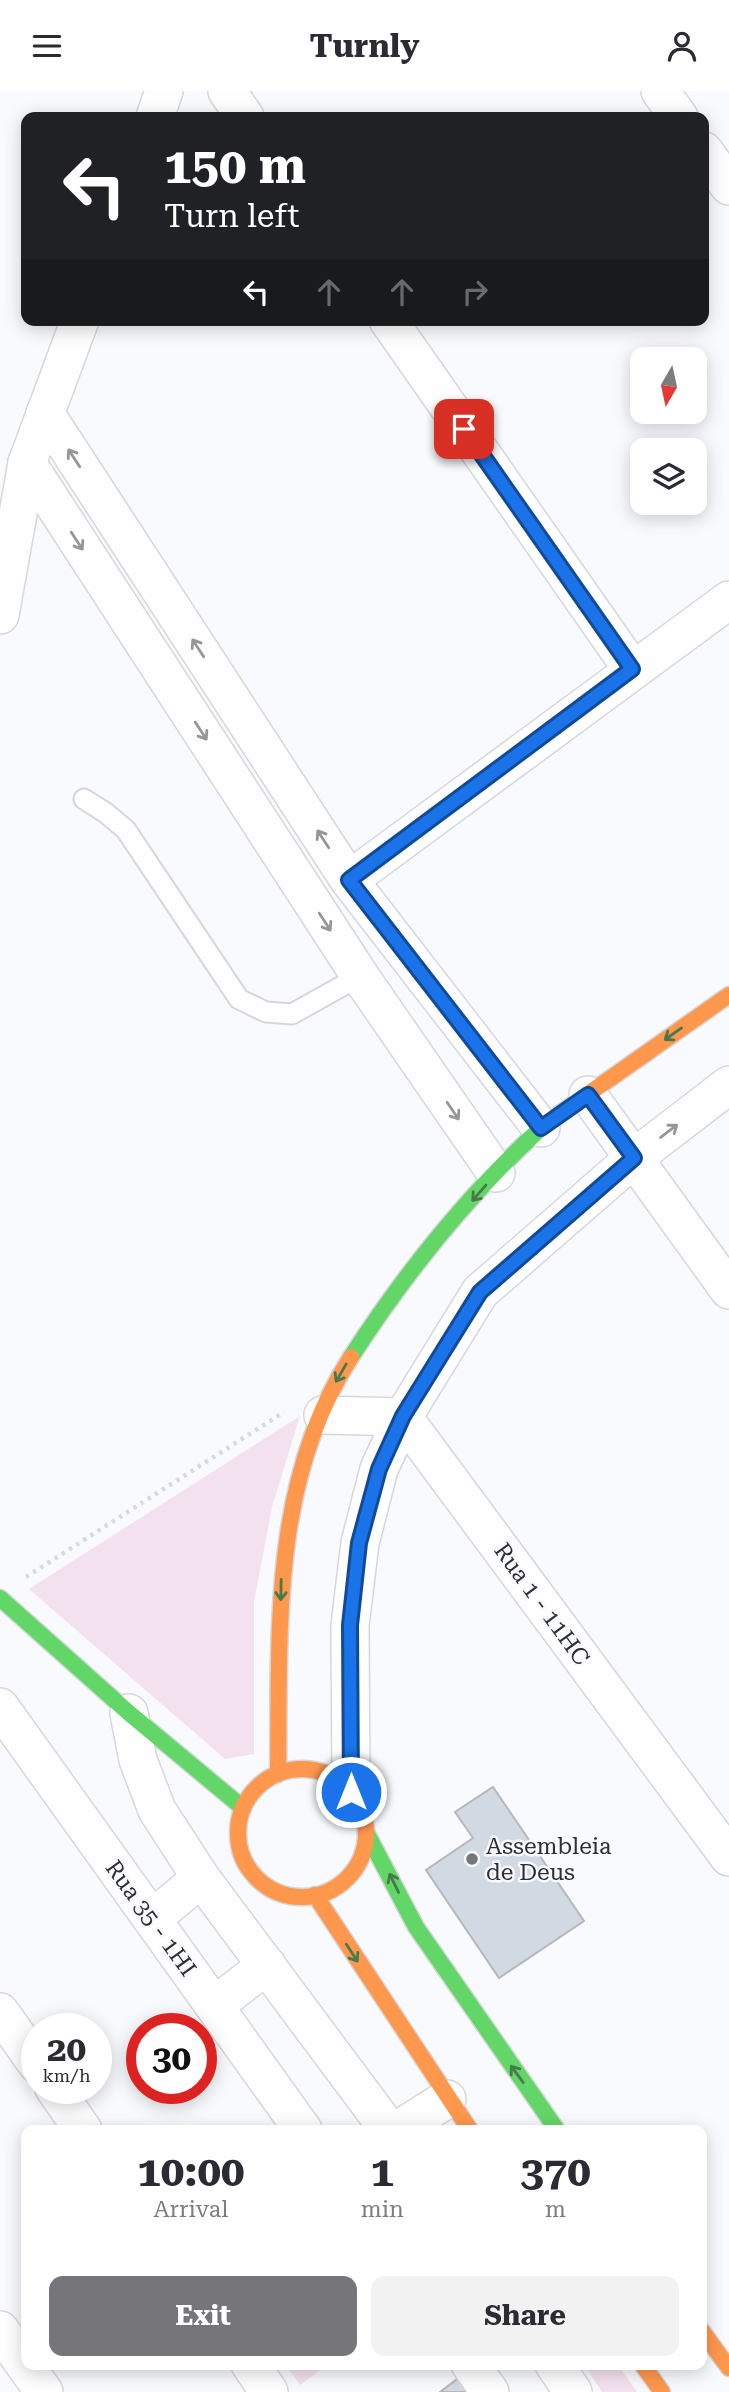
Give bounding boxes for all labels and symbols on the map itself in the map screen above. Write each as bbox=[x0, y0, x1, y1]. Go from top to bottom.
north arrow bbox=[630, 347, 707, 423]
pin bbox=[434, 399, 494, 459]
one-way arrow bbox=[67, 448, 81, 468]
one-way arrow bbox=[71, 530, 85, 550]
one-way arrow bbox=[191, 639, 205, 659]
one-way arrow bbox=[195, 721, 209, 741]
one-way arrow bbox=[315, 830, 330, 849]
one-way arrow bbox=[318, 912, 333, 931]
one-way arrow bbox=[664, 1027, 683, 1041]
one-way arrow bbox=[446, 1100, 460, 1120]
one-way arrow bbox=[660, 1123, 678, 1138]
one-way arrow bbox=[471, 1183, 487, 1201]
one-way arrow bbox=[334, 1363, 348, 1383]
street label: Rua 1 - 11HC bbox=[488, 1538, 595, 1671]
one-way arrow bbox=[274, 1578, 288, 1601]
position arrow bbox=[314, 1755, 388, 1829]
place label: Assembleia de Deus bbox=[486, 1833, 612, 1886]
marker: Assembleia de Deus bbox=[464, 1851, 480, 1867]
street label: Rua 35 - 1HI bbox=[100, 1855, 202, 1981]
one-way arrow bbox=[387, 1873, 401, 1894]
one-way arrow bbox=[345, 1943, 360, 1962]
speed limit sign: 30 bbox=[126, 2013, 217, 2104]
one-way arrow bbox=[510, 2065, 524, 2084]

